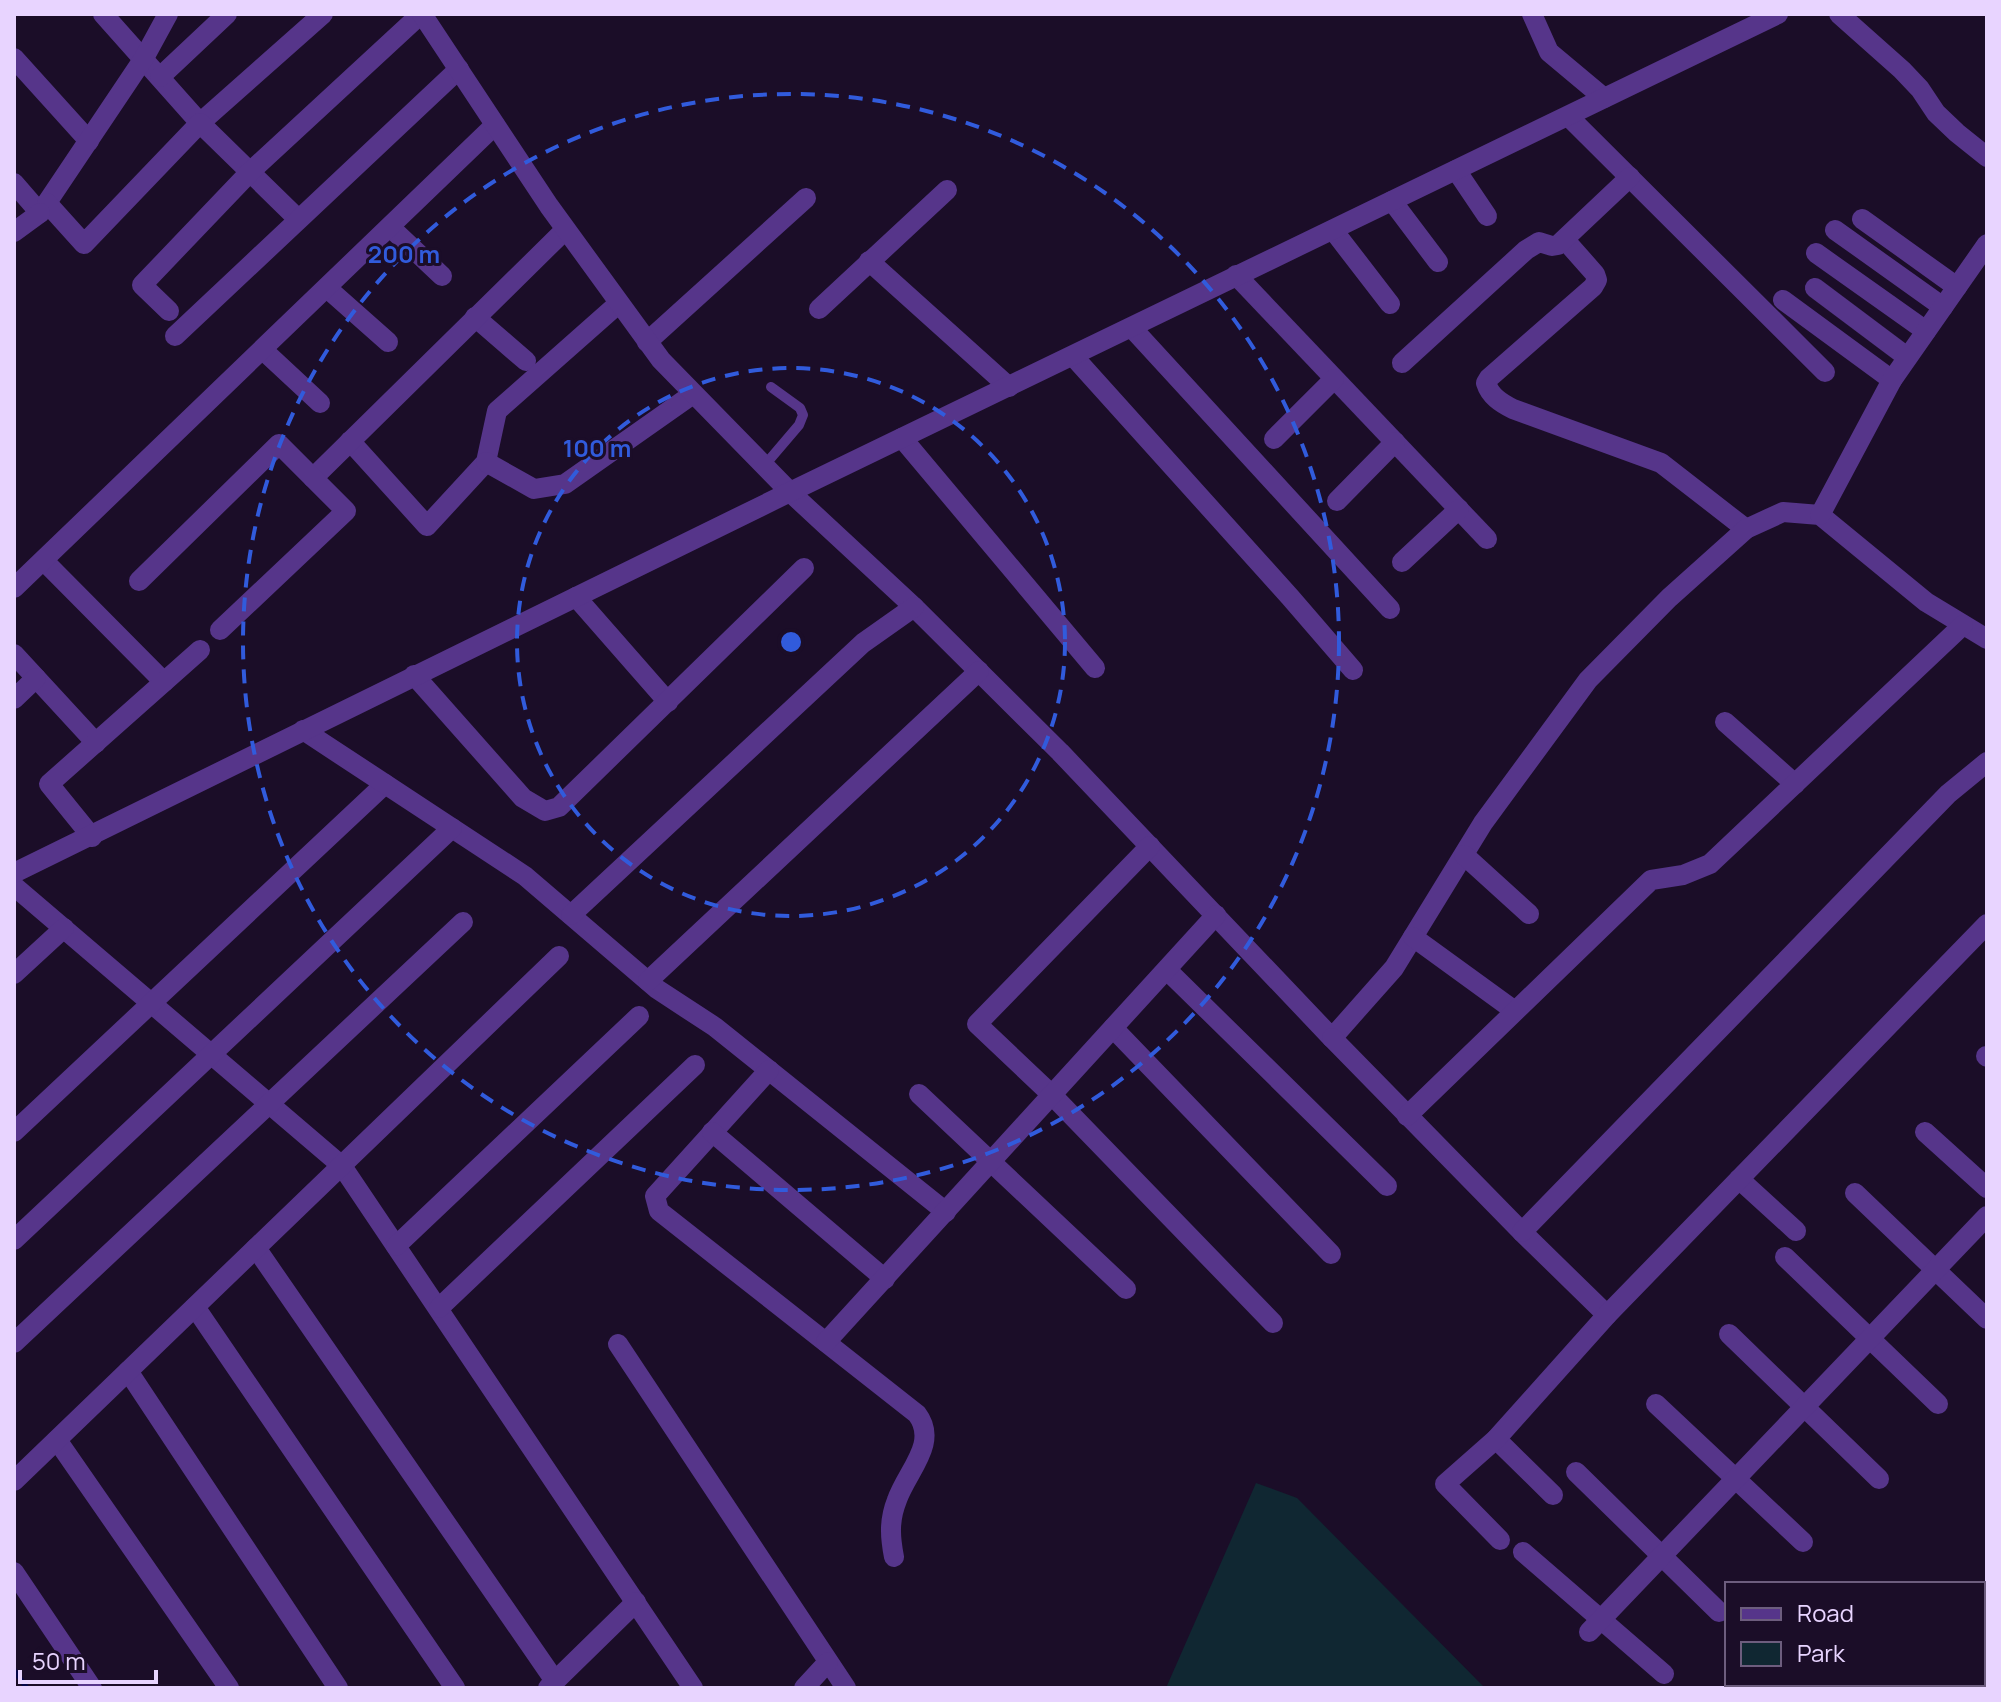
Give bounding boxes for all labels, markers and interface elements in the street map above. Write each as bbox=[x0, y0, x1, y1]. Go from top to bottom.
text: 200 m bbox=[368, 237, 440, 270]
text: 100 m bbox=[563, 431, 631, 464]
centre of rings bbox=[777, 628, 805, 656]
legend bbox=[1725, 1582, 1985, 1686]
text: Road bbox=[1797, 1596, 1854, 1629]
scale bar bbox=[20, 1634, 156, 1684]
text: Park bbox=[1797, 1636, 1846, 1669]
text: 50 m bbox=[32, 1644, 86, 1677]

